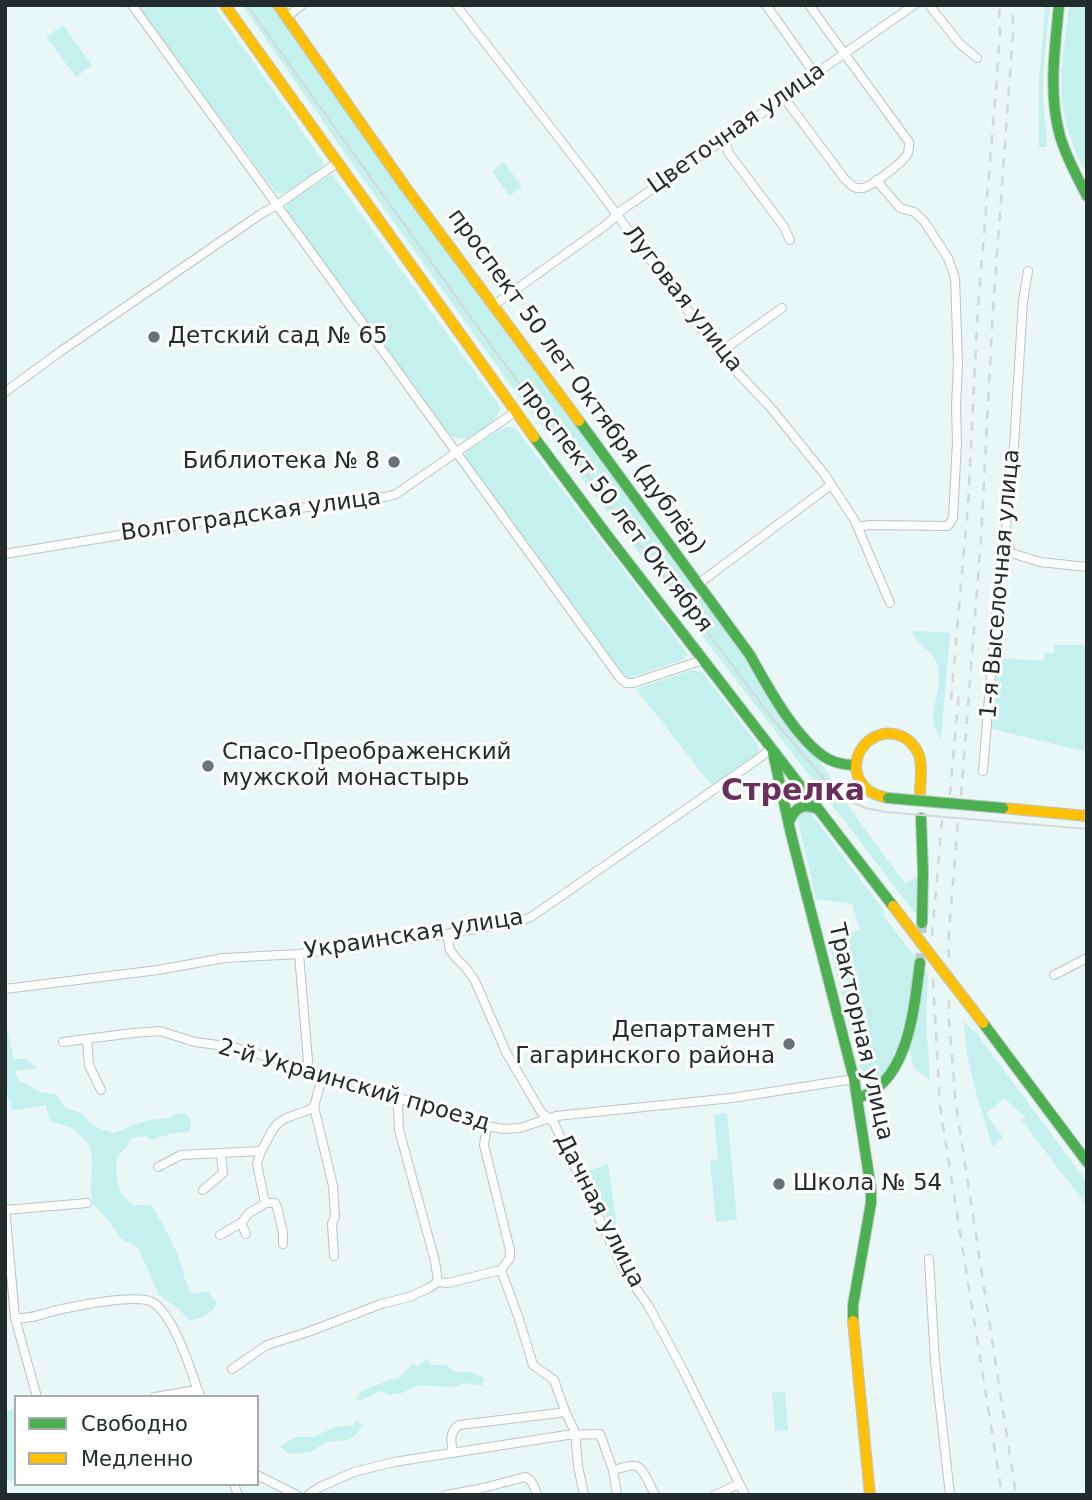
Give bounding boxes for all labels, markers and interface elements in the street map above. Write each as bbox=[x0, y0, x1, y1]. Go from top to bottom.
street label: Цветочная улица bbox=[643, 57, 831, 201]
street label: проспект 50 лет Октября (дублёр) bbox=[441, 204, 711, 560]
street label: Луговая улица bbox=[616, 220, 748, 378]
place label: Детский сад № 65 bbox=[168, 323, 388, 351]
marker: Детский сад № 65 bbox=[146, 329, 162, 345]
street label: проспект 50 лет Октября bbox=[510, 376, 718, 638]
place label: Библиотека № 8 bbox=[183, 448, 380, 476]
street label: 1-я Выселочная улица bbox=[975, 448, 1027, 720]
marker: Библиотека № 8 bbox=[386, 454, 402, 470]
street label: Волгоградская улица bbox=[119, 484, 383, 548]
place label: Спасо-Преображенский мужской монастырь bbox=[222, 739, 512, 793]
marker: Спасо-Преображенский мужской монастырь bbox=[200, 758, 216, 774]
district label: Стрелка bbox=[721, 774, 865, 810]
street label: Украинская улица bbox=[303, 904, 525, 966]
street label: Тракторная улица bbox=[822, 921, 898, 1143]
place label: Департамент Гагаринского района bbox=[515, 1017, 775, 1071]
street label: 2-й Украинский проезд bbox=[215, 1034, 493, 1138]
marker: Департамент Гагаринского района bbox=[781, 1036, 797, 1052]
street label: Дачная улица bbox=[548, 1129, 650, 1293]
place label: Школа № 54 bbox=[793, 1170, 942, 1198]
marker: Школа № 54 bbox=[771, 1176, 787, 1192]
legend bbox=[14, 1395, 259, 1486]
text: Свободно bbox=[81, 1412, 188, 1436]
text: Медленно bbox=[81, 1447, 193, 1471]

